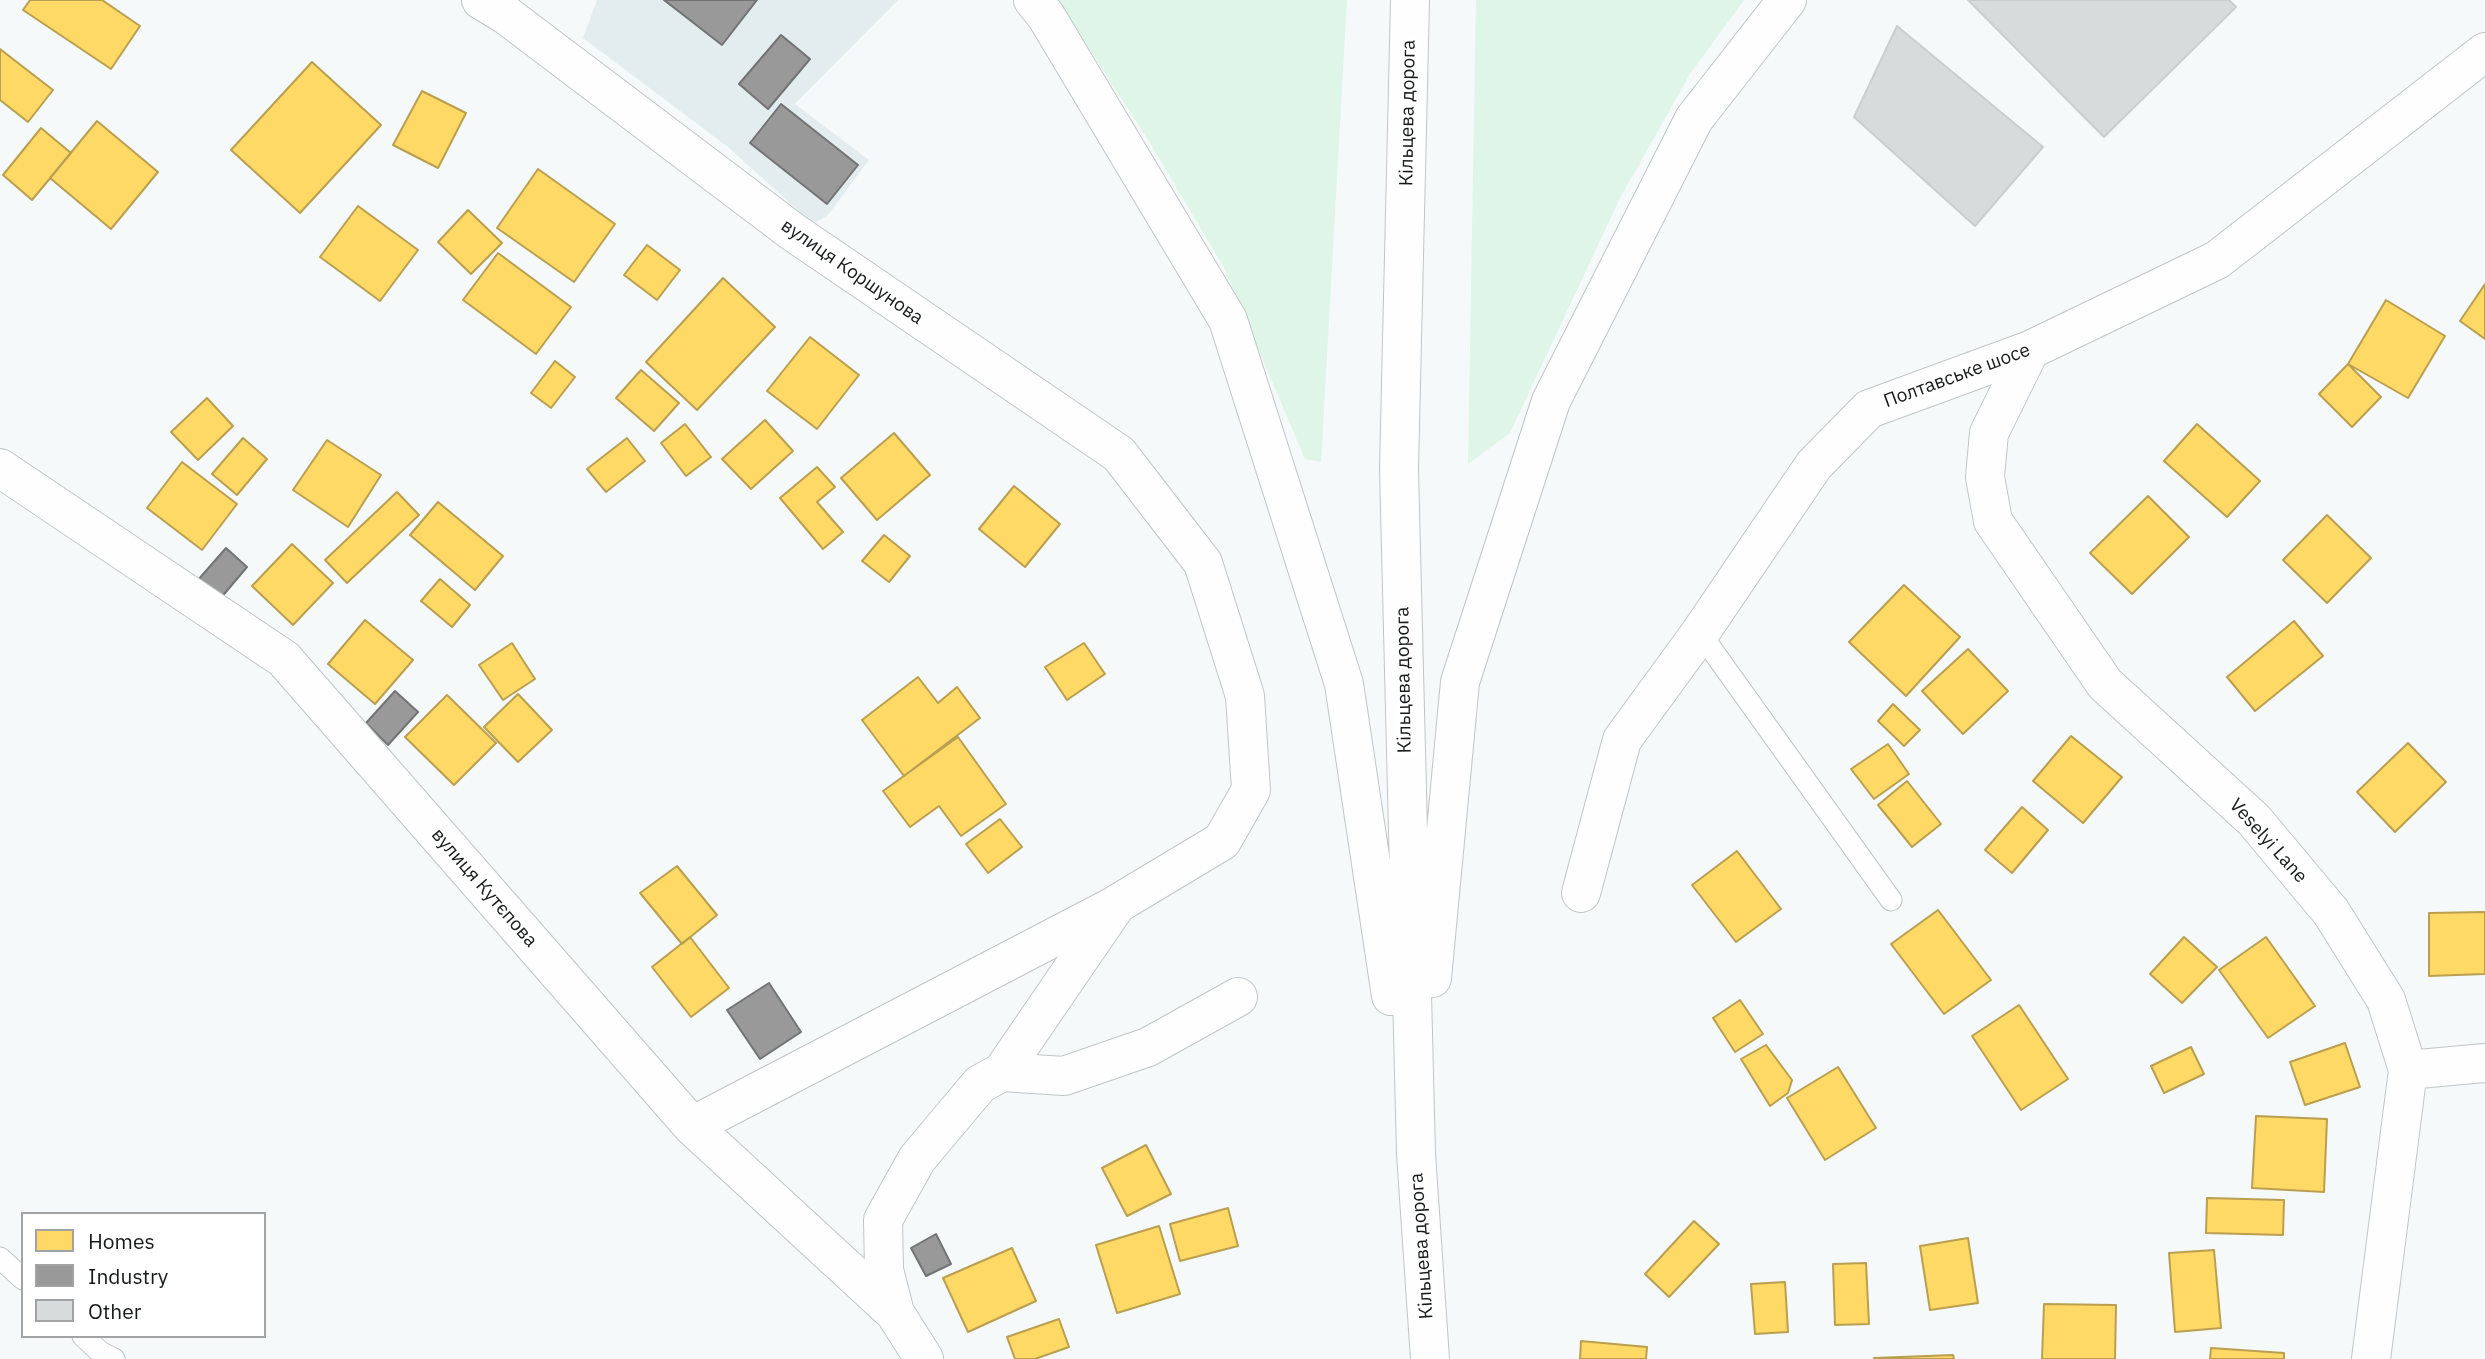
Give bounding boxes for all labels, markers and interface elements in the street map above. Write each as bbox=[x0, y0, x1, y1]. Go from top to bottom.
street label: Кільцева дорога bbox=[1395, 40, 1421, 186]
street label: вулиця Коршунова bbox=[776, 214, 928, 330]
street label: Полтавське шосе bbox=[1881, 339, 2033, 413]
street label: Кільцева дорога bbox=[1391, 607, 1417, 753]
street label: Veselyi Lane bbox=[2224, 794, 2312, 888]
street label: вулиця Кутєпова bbox=[426, 824, 542, 952]
street label: Кільцева дорога bbox=[1406, 1172, 1438, 1320]
legend bbox=[21, 1212, 266, 1338]
text: Homes bbox=[88, 1227, 155, 1255]
text: Industry bbox=[88, 1262, 168, 1290]
text: Other bbox=[88, 1297, 141, 1325]

